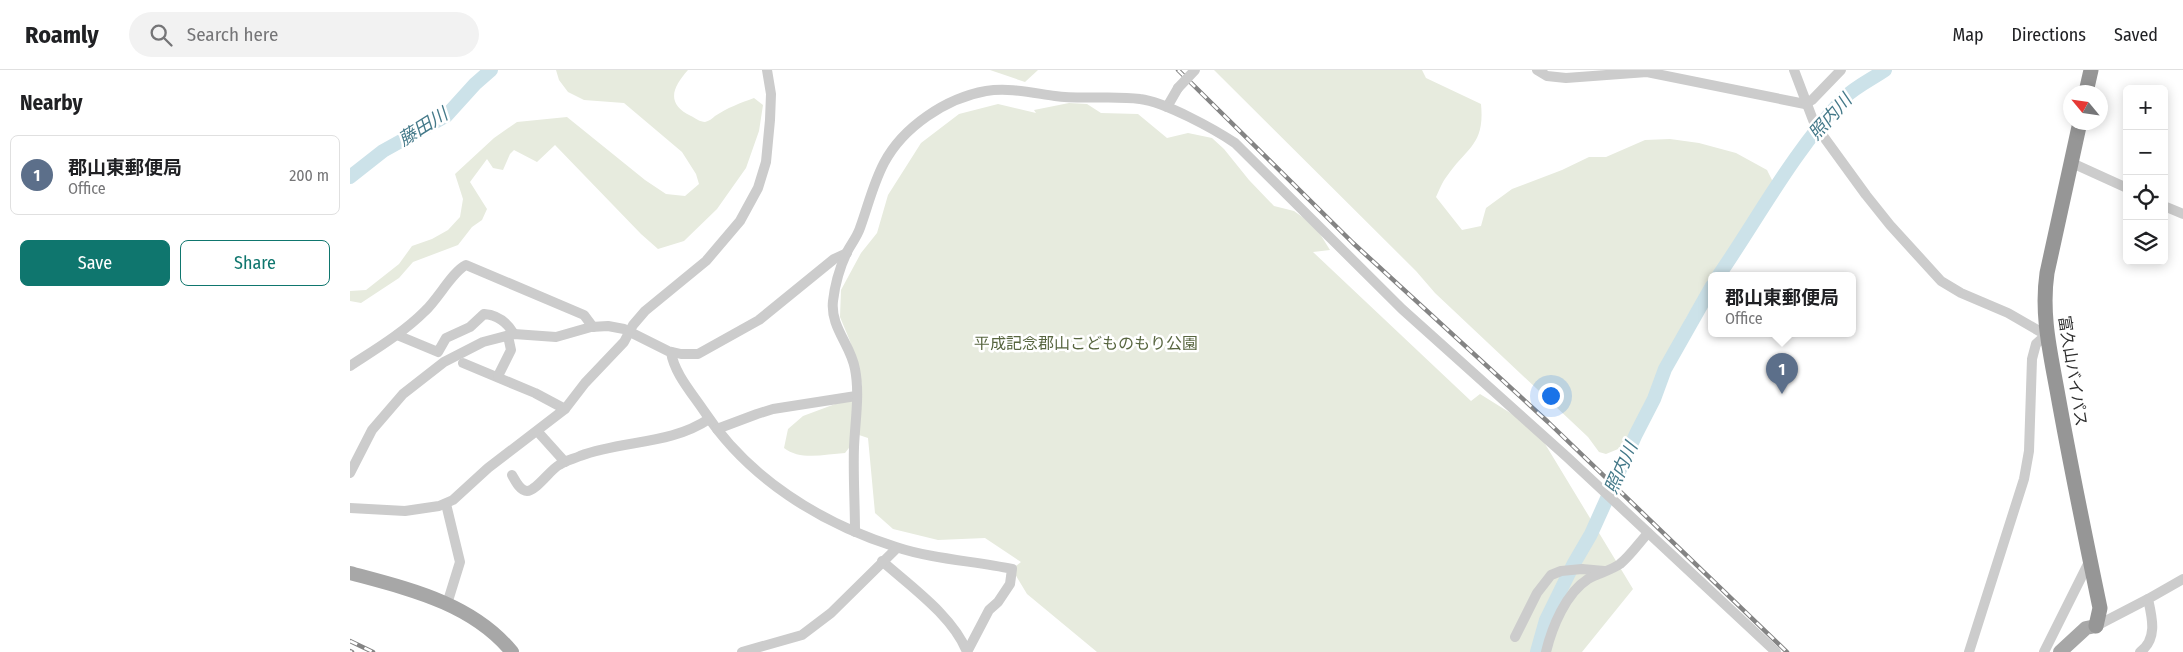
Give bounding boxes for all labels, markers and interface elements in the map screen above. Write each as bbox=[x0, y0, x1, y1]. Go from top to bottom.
search box bbox=[129, 12, 479, 57]
text: Roamly bbox=[25, 21, 99, 49]
icon: search bbox=[147, 21, 175, 49]
text: Search here bbox=[187, 23, 278, 46]
text: Map bbox=[1952, 24, 1984, 46]
text: Directions bbox=[2012, 24, 2086, 46]
text: Saved bbox=[2114, 24, 2158, 46]
north arrow bbox=[2063, 85, 2108, 130]
map controls bbox=[2123, 85, 2168, 265]
button: + bbox=[2123, 85, 2168, 130]
water label: 照内川 bbox=[1804, 88, 1858, 144]
text: Nearby bbox=[20, 90, 82, 116]
water label: 藤田川 bbox=[394, 102, 453, 151]
button: − bbox=[2123, 130, 2168, 175]
text: 郡山東郵便局 bbox=[68, 156, 182, 179]
text: 1 bbox=[34, 166, 40, 185]
text: 200 m bbox=[289, 166, 329, 185]
button: locate bbox=[2123, 175, 2168, 220]
text: Office bbox=[68, 179, 106, 198]
button: layers bbox=[2123, 220, 2168, 265]
button: Save bbox=[20, 240, 170, 286]
button: Share bbox=[180, 240, 330, 286]
popup bbox=[1708, 272, 1856, 337]
text: 郡山東郵便局 bbox=[1725, 286, 1839, 309]
text: Office bbox=[1725, 309, 1763, 328]
street label: 富久山バイパス bbox=[2055, 314, 2091, 428]
park label: 平成記念郡山こどものもり公園 bbox=[974, 334, 1198, 353]
pin: 1 bbox=[1766, 353, 1798, 394]
your location bbox=[1538, 383, 1564, 409]
water label: 照内川 bbox=[1600, 437, 1643, 497]

